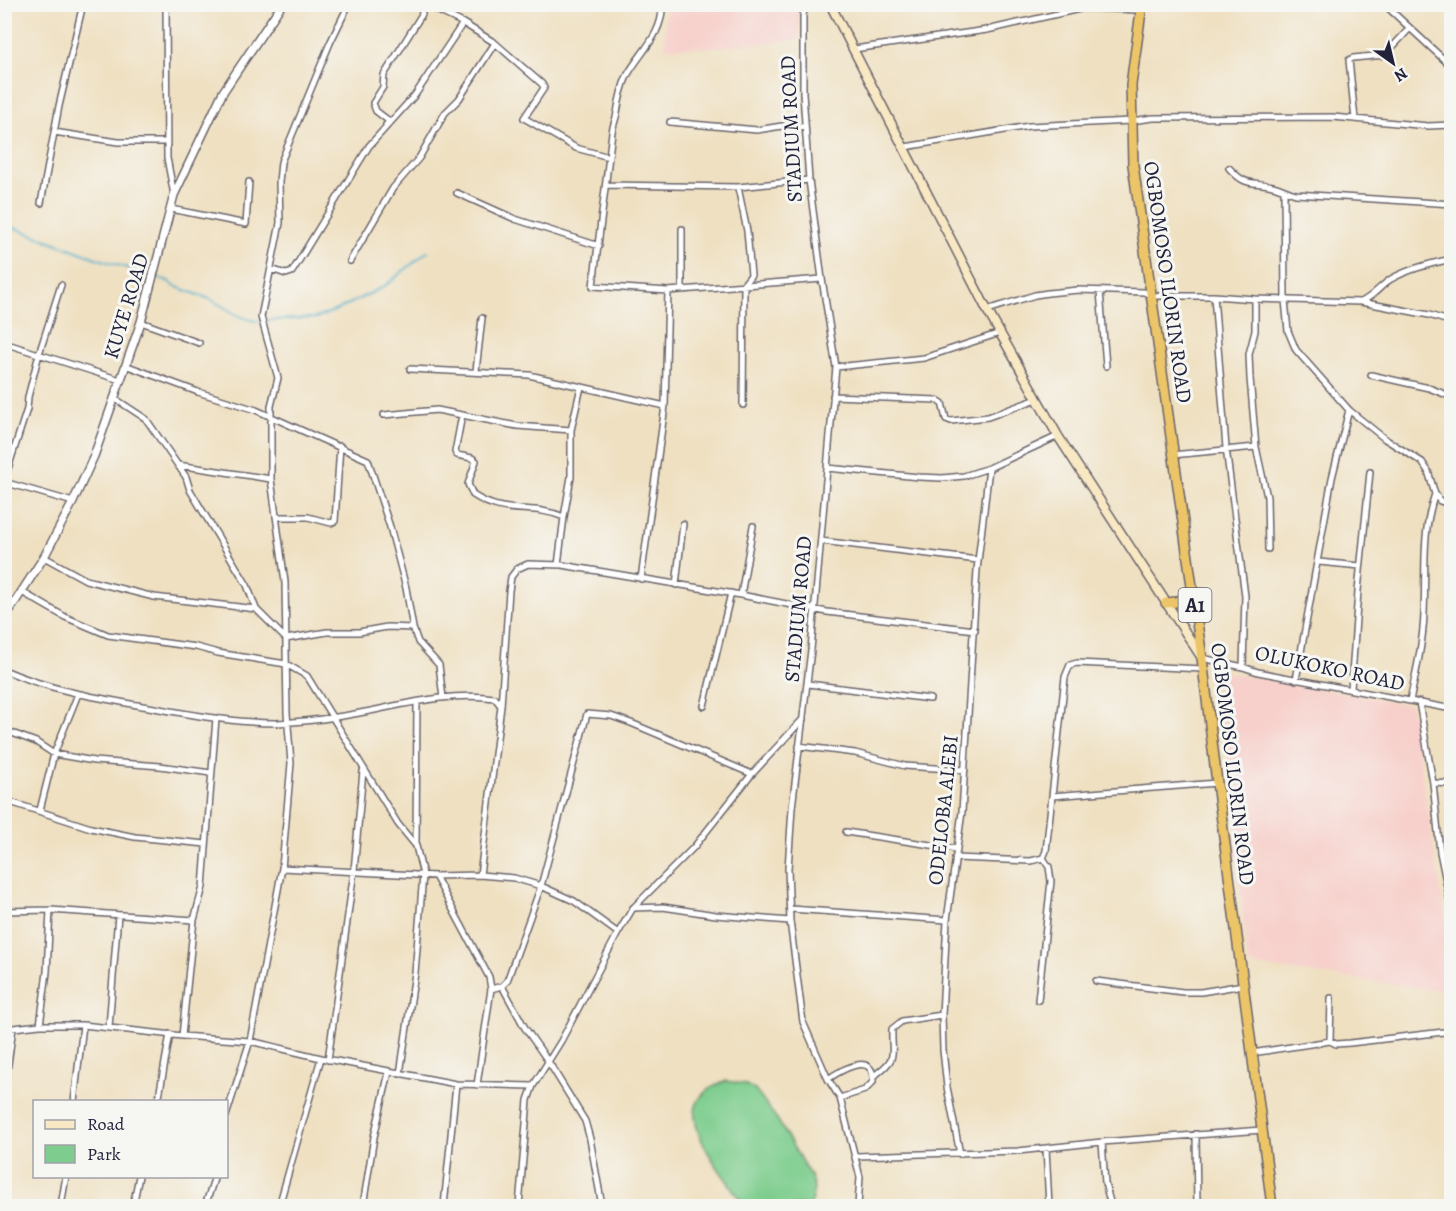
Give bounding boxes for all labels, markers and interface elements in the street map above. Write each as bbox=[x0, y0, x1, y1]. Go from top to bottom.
north arrow bbox=[1363, 33, 1423, 93]
street label: STADIUM ROAD bbox=[773, 55, 809, 203]
text: N bbox=[1390, 62, 1412, 87]
street label: OGBOMOSO ILORIN ROAD bbox=[1137, 159, 1199, 405]
street label: KUYE ROAD bbox=[97, 250, 155, 362]
street label: STADIUM ROAD bbox=[778, 535, 818, 683]
road number: A1 bbox=[1178, 588, 1212, 622]
street label: OLUKOKO ROAD bbox=[1253, 638, 1407, 698]
street label: OGBOMOSO ILORIN ROAD bbox=[1204, 641, 1262, 887]
street label: ODELOBA ALEBI bbox=[921, 734, 965, 886]
legend bbox=[33, 1100, 228, 1178]
text: Road bbox=[87, 1112, 125, 1136]
text: Park bbox=[87, 1142, 121, 1166]

